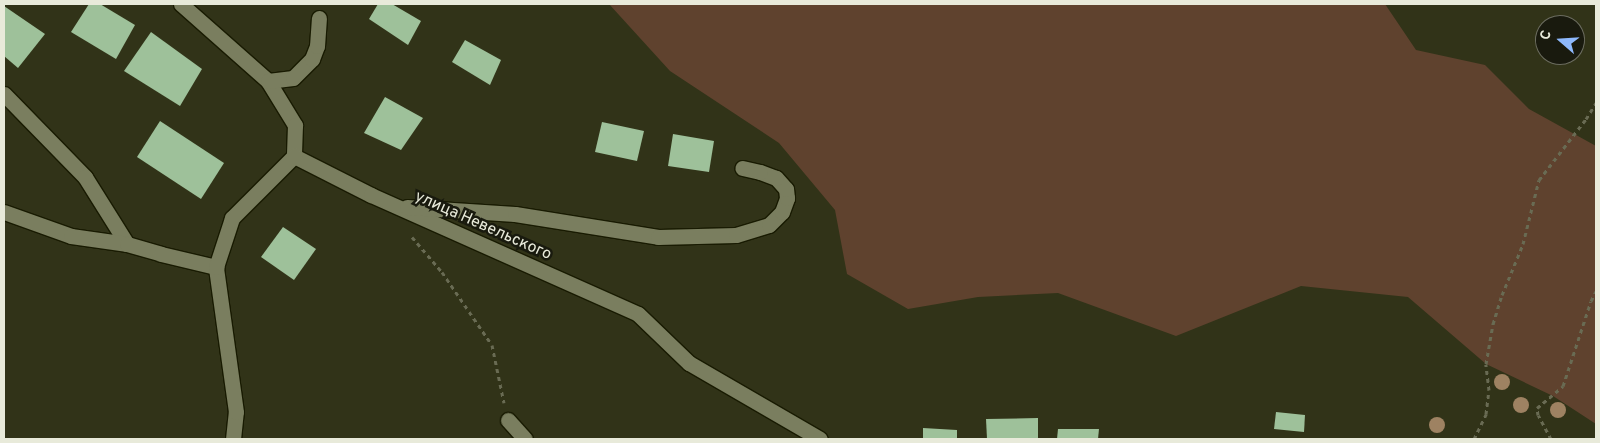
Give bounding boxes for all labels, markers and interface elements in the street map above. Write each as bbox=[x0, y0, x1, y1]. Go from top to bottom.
north arrow bbox=[1535, 15, 1585, 65]
text: С bbox=[1537, 28, 1556, 42]
street label: улица Невельского bbox=[412, 187, 554, 265]

